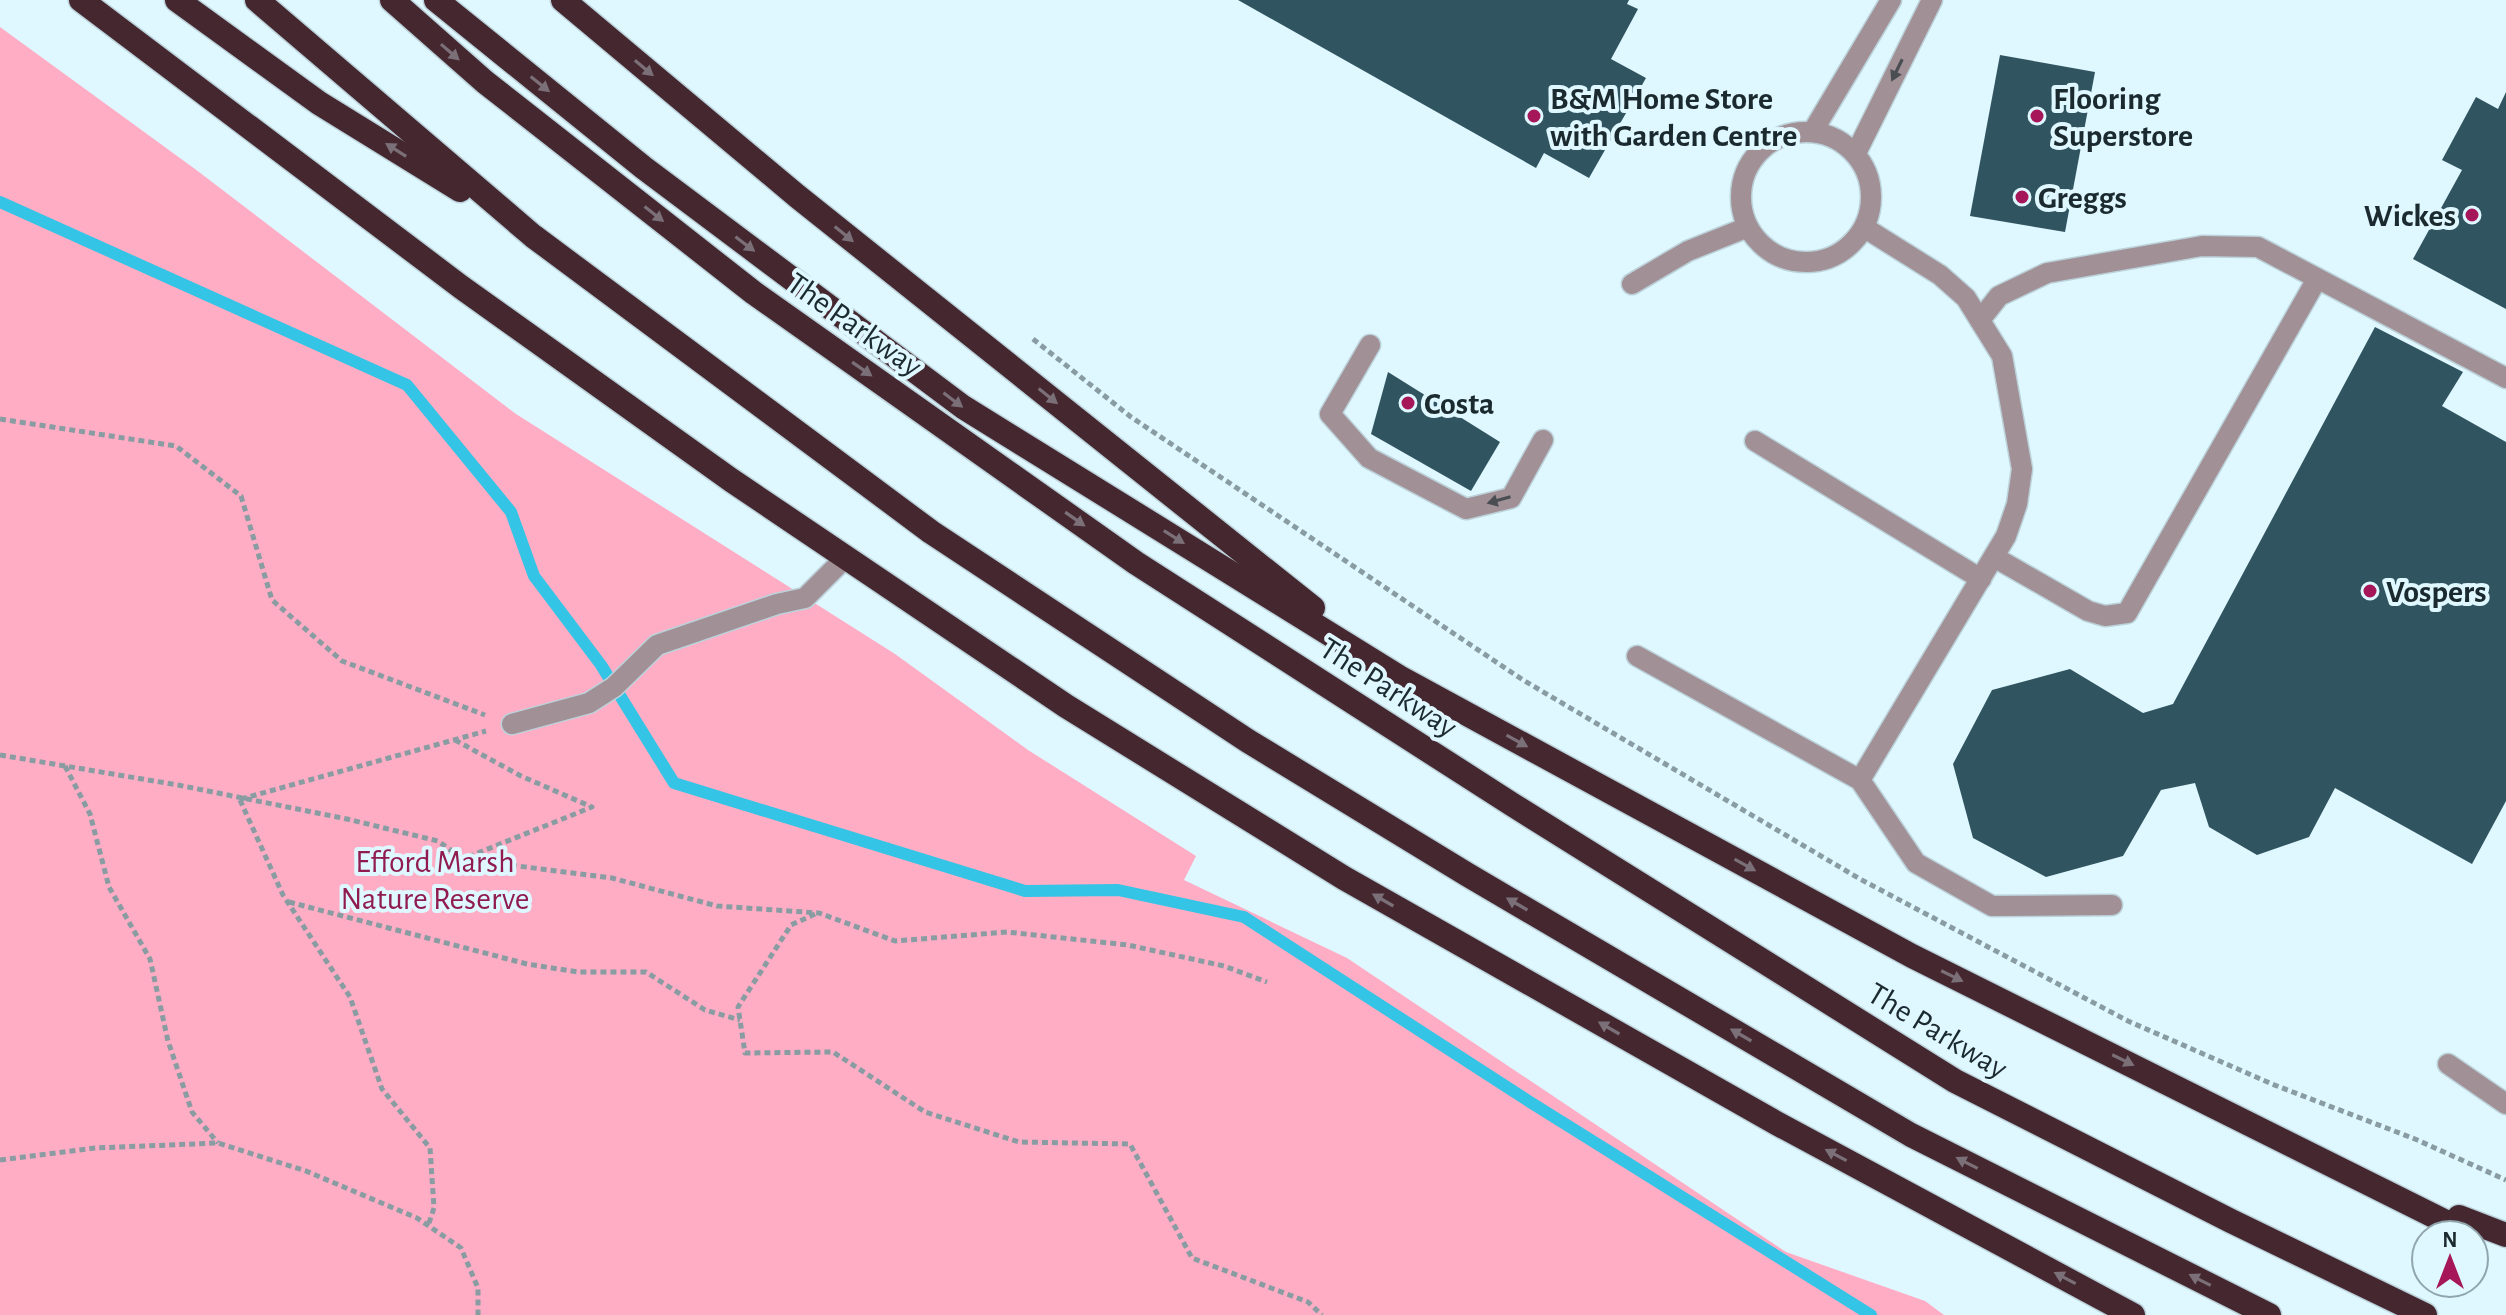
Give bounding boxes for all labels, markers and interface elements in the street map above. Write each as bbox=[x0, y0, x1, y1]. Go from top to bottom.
one-way arrow bbox=[441, 42, 460, 60]
one-way arrow bbox=[1890, 58, 1904, 81]
one-way arrow bbox=[634, 59, 654, 76]
one-way arrow bbox=[530, 75, 550, 92]
place label: B&M Home Store with Garden Centre bbox=[1550, 83, 1797, 152]
place label: Flooring Superstore bbox=[2053, 83, 2193, 152]
marker: B&M Home Store with Garden Centre bbox=[1525, 107, 1543, 125]
marker: Flooring Superstore bbox=[2028, 107, 2046, 125]
one-way arrow bbox=[385, 144, 407, 158]
place label: Greggs bbox=[2038, 182, 2127, 214]
marker: Greggs bbox=[2013, 188, 2031, 206]
place label: Wickes bbox=[2364, 200, 2456, 232]
one-way arrow bbox=[643, 205, 664, 221]
marker: Wickes bbox=[2463, 206, 2481, 224]
one-way arrow bbox=[834, 226, 854, 242]
one-way arrow bbox=[735, 235, 755, 251]
street label: The Parkway bbox=[781, 267, 928, 383]
one-way arrow bbox=[852, 361, 873, 376]
one-way arrow bbox=[1037, 388, 1058, 405]
place label: Costa bbox=[1424, 388, 1494, 420]
one-way arrow bbox=[943, 391, 963, 407]
marker: Costa bbox=[1399, 394, 1417, 412]
one-way arrow bbox=[1487, 494, 1511, 507]
one-way arrow bbox=[1064, 511, 1085, 526]
one-way arrow bbox=[1163, 530, 1184, 545]
place label: Vospers bbox=[2386, 576, 2486, 608]
marker: Vospers bbox=[2361, 582, 2379, 600]
street label: The Parkway bbox=[1314, 632, 1463, 744]
one-way arrow bbox=[1505, 734, 1528, 747]
park label: Efford Marsh Nature Reserve bbox=[340, 846, 530, 915]
one-way arrow bbox=[1734, 858, 1756, 872]
one-way arrow bbox=[1371, 893, 1394, 907]
one-way arrow bbox=[1506, 897, 1528, 911]
one-way arrow bbox=[1941, 969, 1964, 983]
street label: The Parkway bbox=[1862, 977, 2013, 1085]
one-way arrow bbox=[1598, 1021, 1620, 1035]
one-way arrow bbox=[1730, 1028, 1752, 1042]
one-way arrow bbox=[2112, 1054, 2135, 1067]
one-way arrow bbox=[1824, 1149, 1847, 1162]
one-way arrow bbox=[1956, 1156, 1979, 1170]
north arrow bbox=[2410, 1219, 2490, 1299]
text: N bbox=[2442, 1229, 2458, 1251]
one-way arrow bbox=[2053, 1272, 2076, 1285]
one-way arrow bbox=[2188, 1273, 2211, 1287]

